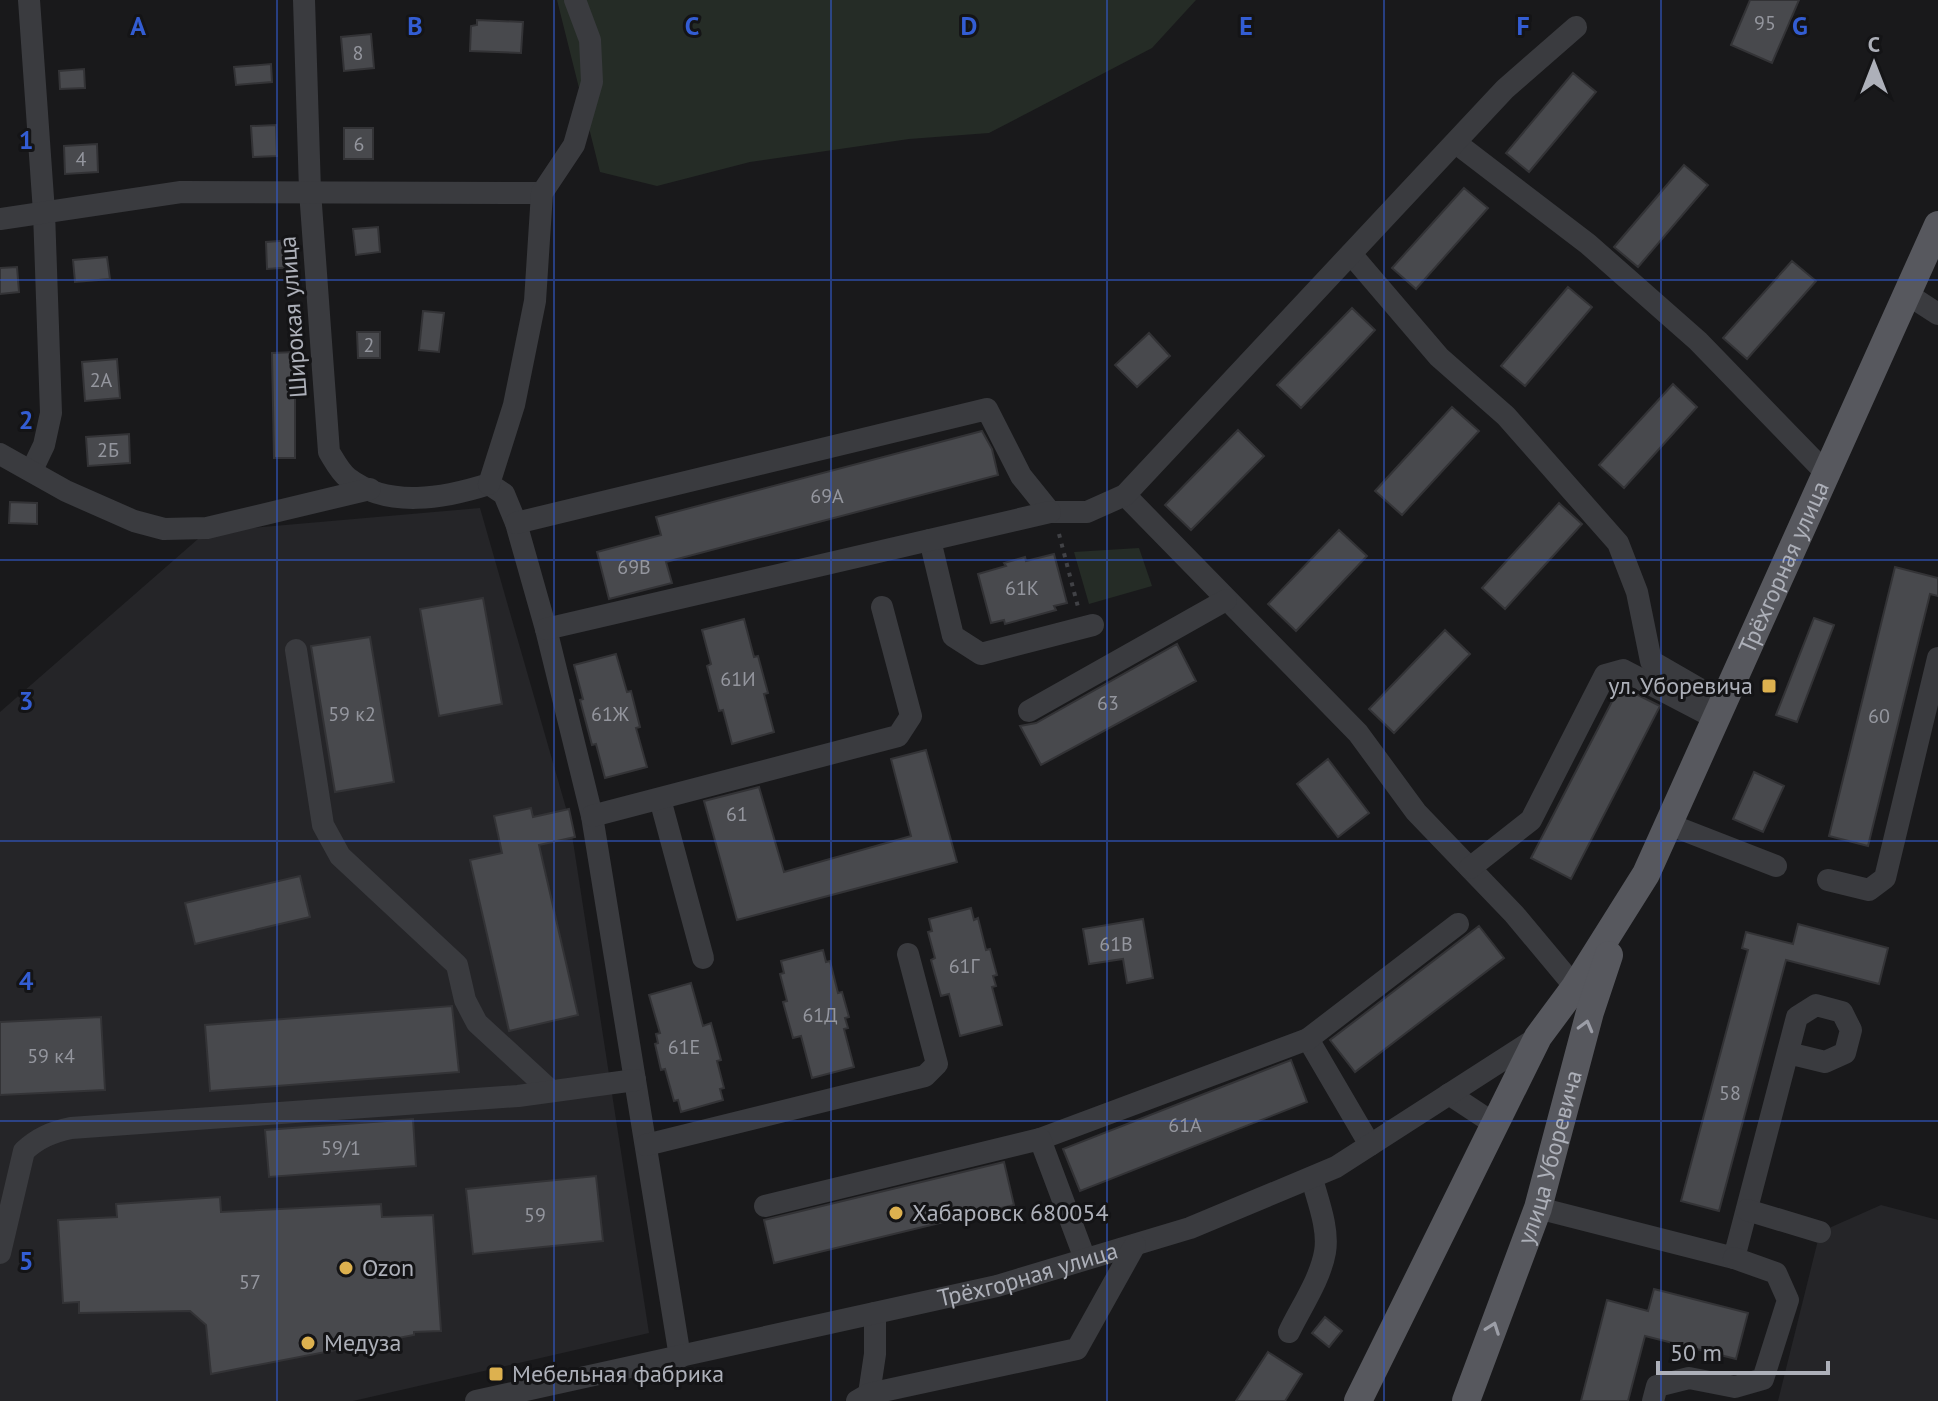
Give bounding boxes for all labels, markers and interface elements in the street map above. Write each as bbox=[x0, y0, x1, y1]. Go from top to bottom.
text: A bbox=[130, 9, 146, 42]
text: B bbox=[407, 9, 423, 42]
text: C bbox=[685, 9, 699, 42]
text: D bbox=[961, 9, 977, 42]
text: E bbox=[1239, 9, 1253, 42]
text: F bbox=[1516, 9, 1530, 42]
text: G bbox=[1792, 9, 1808, 42]
house number: 95 bbox=[1754, 10, 1776, 36]
north arrow bbox=[1834, 24, 1914, 104]
text: С bbox=[1868, 30, 1880, 58]
house number: 8 bbox=[353, 40, 363, 66]
text: 1 bbox=[19, 123, 33, 156]
house number: 6 bbox=[354, 131, 364, 157]
house number: 4 bbox=[76, 146, 87, 172]
street label: Широкая улица bbox=[271, 235, 314, 399]
house number: 2 bbox=[364, 332, 374, 358]
house number: 2А bbox=[90, 367, 113, 393]
text: 2 bbox=[19, 403, 33, 436]
house number: 2Б bbox=[97, 437, 119, 463]
street label: Трёхгорная улица bbox=[1731, 476, 1836, 658]
house number: 69А bbox=[810, 483, 844, 509]
house number: 69В bbox=[617, 554, 651, 580]
house number: 61К bbox=[1005, 575, 1039, 601]
house number: 61И bbox=[720, 666, 756, 692]
place label: ул. Уборевича bbox=[1608, 670, 1753, 701]
marker: ул. Уборевича bbox=[1760, 677, 1778, 695]
text: 3 bbox=[19, 684, 33, 717]
house number: 63 bbox=[1097, 690, 1119, 716]
house number: 59 к2 bbox=[328, 701, 376, 727]
house number: 61Ж bbox=[591, 701, 630, 727]
house number: 60 bbox=[1868, 703, 1890, 729]
house number: 61 bbox=[726, 801, 748, 827]
house number: 61В bbox=[1099, 931, 1133, 957]
house number: 61Г bbox=[949, 953, 980, 979]
text: 4 bbox=[19, 964, 34, 997]
house number: 61Д bbox=[802, 1002, 838, 1028]
one-way arrow bbox=[1577, 1020, 1594, 1034]
house number: 61Е bbox=[668, 1034, 700, 1060]
house number: 59 к4 bbox=[27, 1043, 75, 1069]
street label: улица Уборевича bbox=[1510, 1067, 1589, 1249]
house number: 58 bbox=[1719, 1080, 1741, 1106]
house number: 61А bbox=[1168, 1112, 1202, 1138]
house number: 59/1 bbox=[321, 1135, 361, 1161]
place label: Хабаровск 680054 bbox=[912, 1197, 1109, 1228]
house number: 59 bbox=[524, 1202, 546, 1228]
marker: Хабаровск 680054 bbox=[887, 1204, 905, 1222]
street label: Трёхгорная улица bbox=[934, 1235, 1121, 1314]
text: 5 bbox=[19, 1244, 33, 1277]
place label: Ozon bbox=[362, 1252, 414, 1283]
marker: Ozon bbox=[337, 1259, 355, 1277]
house number: 57 bbox=[239, 1269, 261, 1295]
one-way arrow bbox=[1483, 1322, 1500, 1336]
scale bar bbox=[1658, 1325, 1828, 1375]
place label: Медуза bbox=[324, 1327, 401, 1358]
marker: Медуза bbox=[299, 1334, 317, 1352]
text: 50 m bbox=[1670, 1337, 1722, 1368]
place label: Мебельная фабрика bbox=[512, 1358, 724, 1389]
marker: Мебельная фабрика bbox=[487, 1365, 505, 1383]

